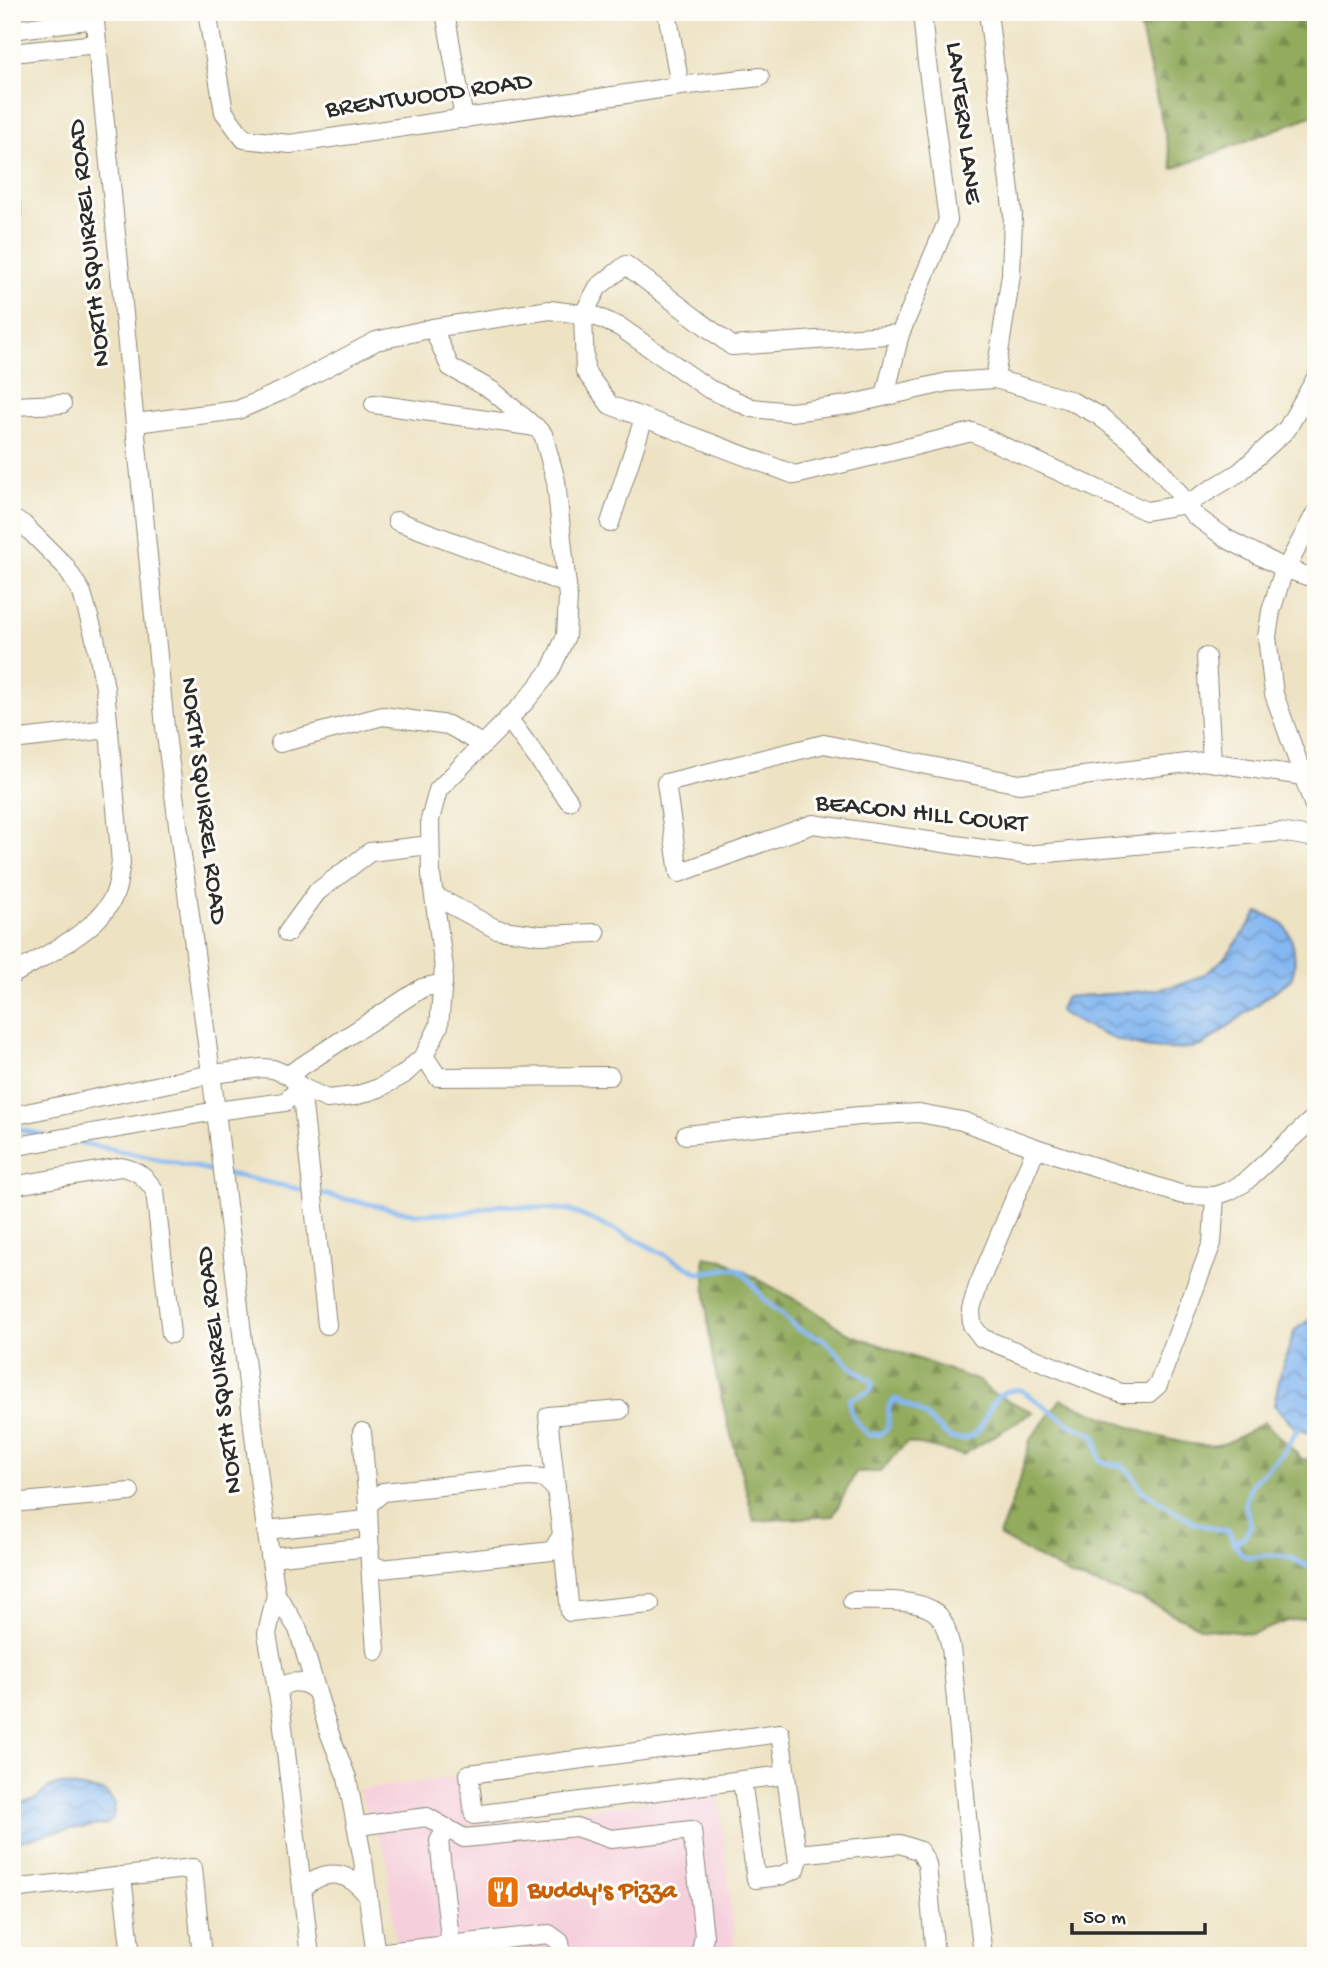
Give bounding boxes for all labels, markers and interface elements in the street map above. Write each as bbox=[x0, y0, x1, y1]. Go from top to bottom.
street label: LANTERN LANE bbox=[937, 40, 987, 206]
street label: BRENTWOOD ROAD bbox=[323, 67, 534, 127]
street label: NORTH SQUIRREL ROAD bbox=[63, 118, 119, 368]
street label: NORTH SQUIRREL ROAD bbox=[171, 676, 233, 926]
street label: BEACON HILL COURT bbox=[813, 788, 1029, 842]
street label: NORTH SQUIRREL ROAD bbox=[190, 1245, 252, 1495]
restaurant icon: Buddy's Pizza bbox=[484, 1873, 522, 1911]
place label: Buddy's Pizza bbox=[527, 1877, 678, 1908]
scale bar bbox=[1072, 1891, 1206, 1935]
text: 50 m bbox=[1083, 1907, 1126, 1932]

